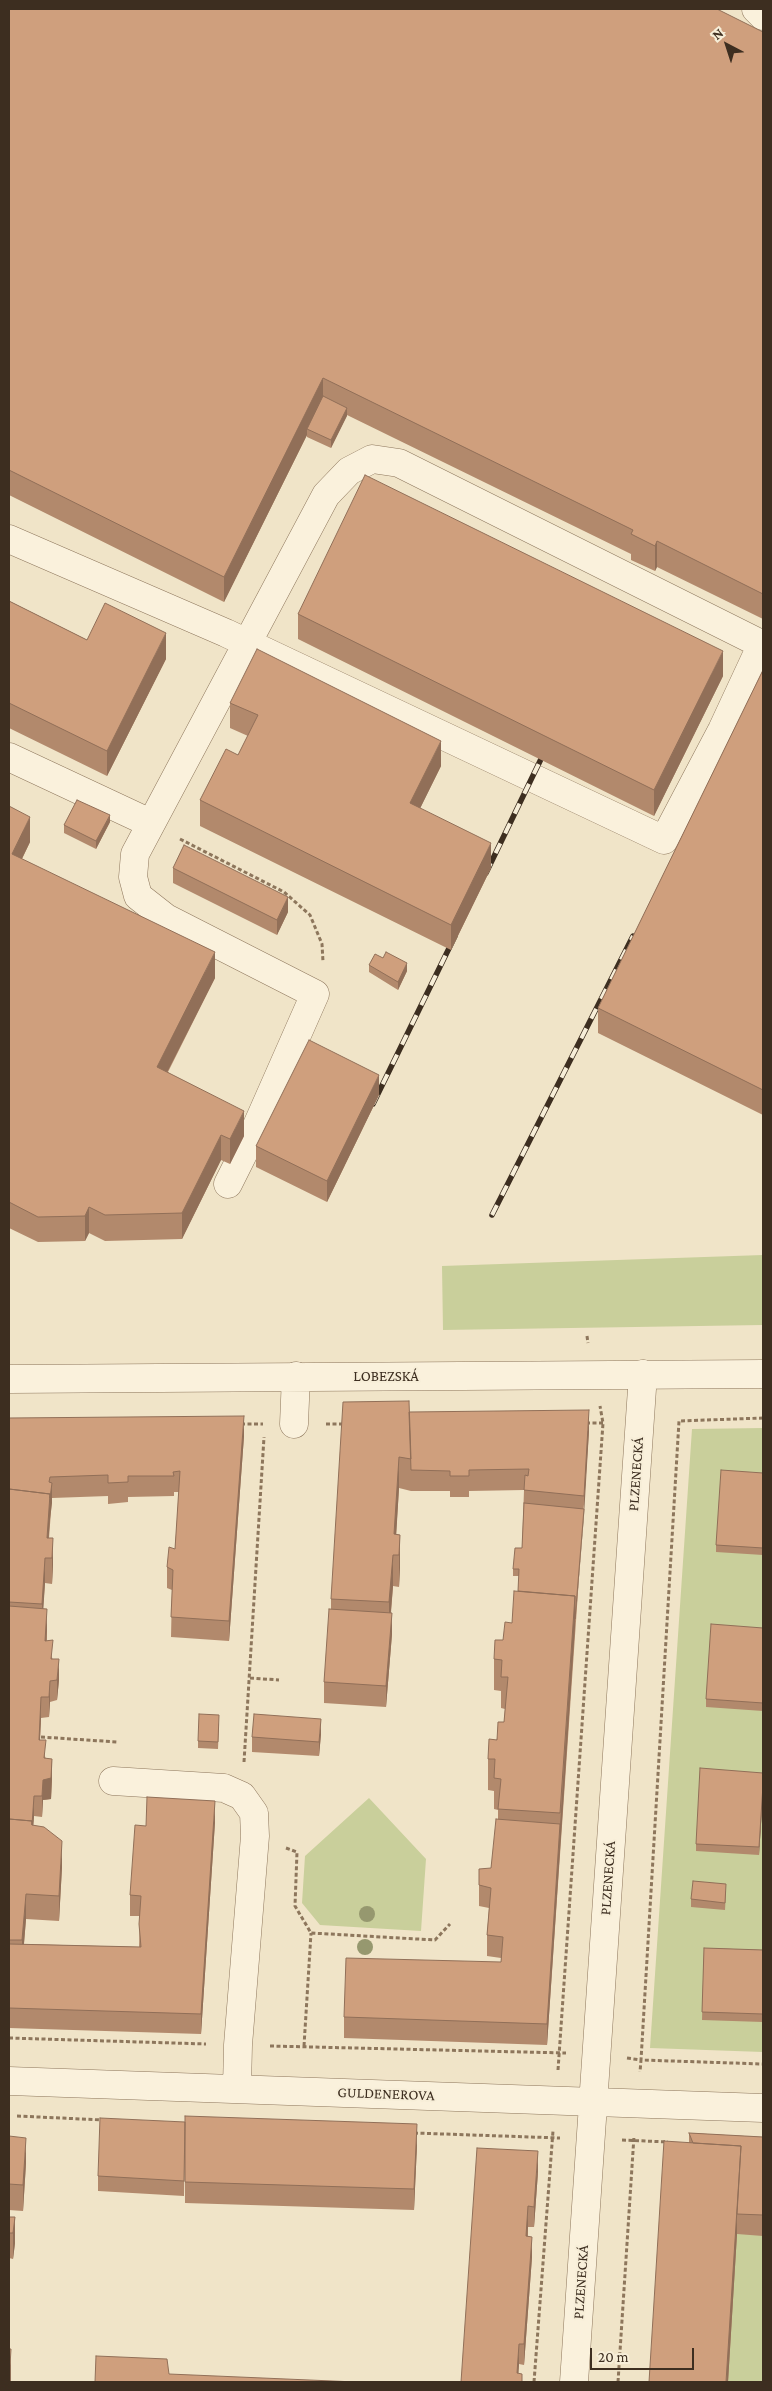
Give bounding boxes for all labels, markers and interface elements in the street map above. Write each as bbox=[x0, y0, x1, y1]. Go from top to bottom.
north arrow bbox=[702, 20, 752, 70]
text: N bbox=[709, 24, 726, 43]
street label: LOBEZSKÁ bbox=[353, 1367, 419, 1385]
street label: PLZENECKÁ bbox=[624, 1436, 648, 1512]
street label: PLZENECKÁ bbox=[596, 1840, 620, 1916]
street label: GULDENEROVA bbox=[337, 2083, 435, 2105]
street label: PLZENECKÁ bbox=[569, 2244, 593, 2320]
scale bar bbox=[592, 2338, 696, 2370]
text: 20 m bbox=[598, 2349, 629, 2365]

